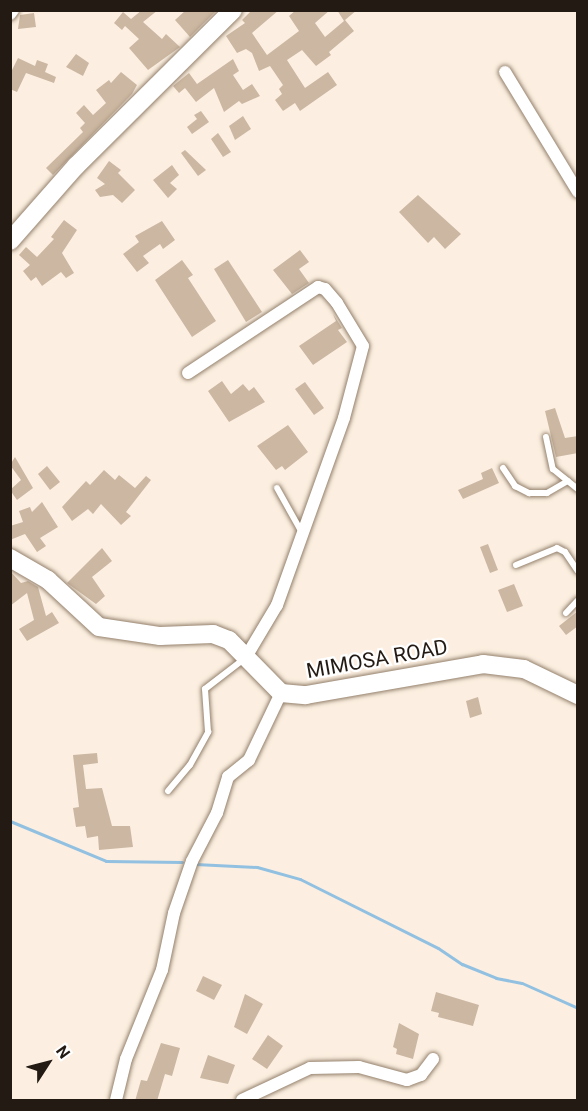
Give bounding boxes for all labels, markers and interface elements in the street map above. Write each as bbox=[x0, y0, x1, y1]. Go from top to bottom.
street label: MIMOSA ROAD bbox=[304, 634, 450, 684]
north arrow bbox=[18, 1033, 78, 1093]
text: N bbox=[52, 1042, 74, 1062]

